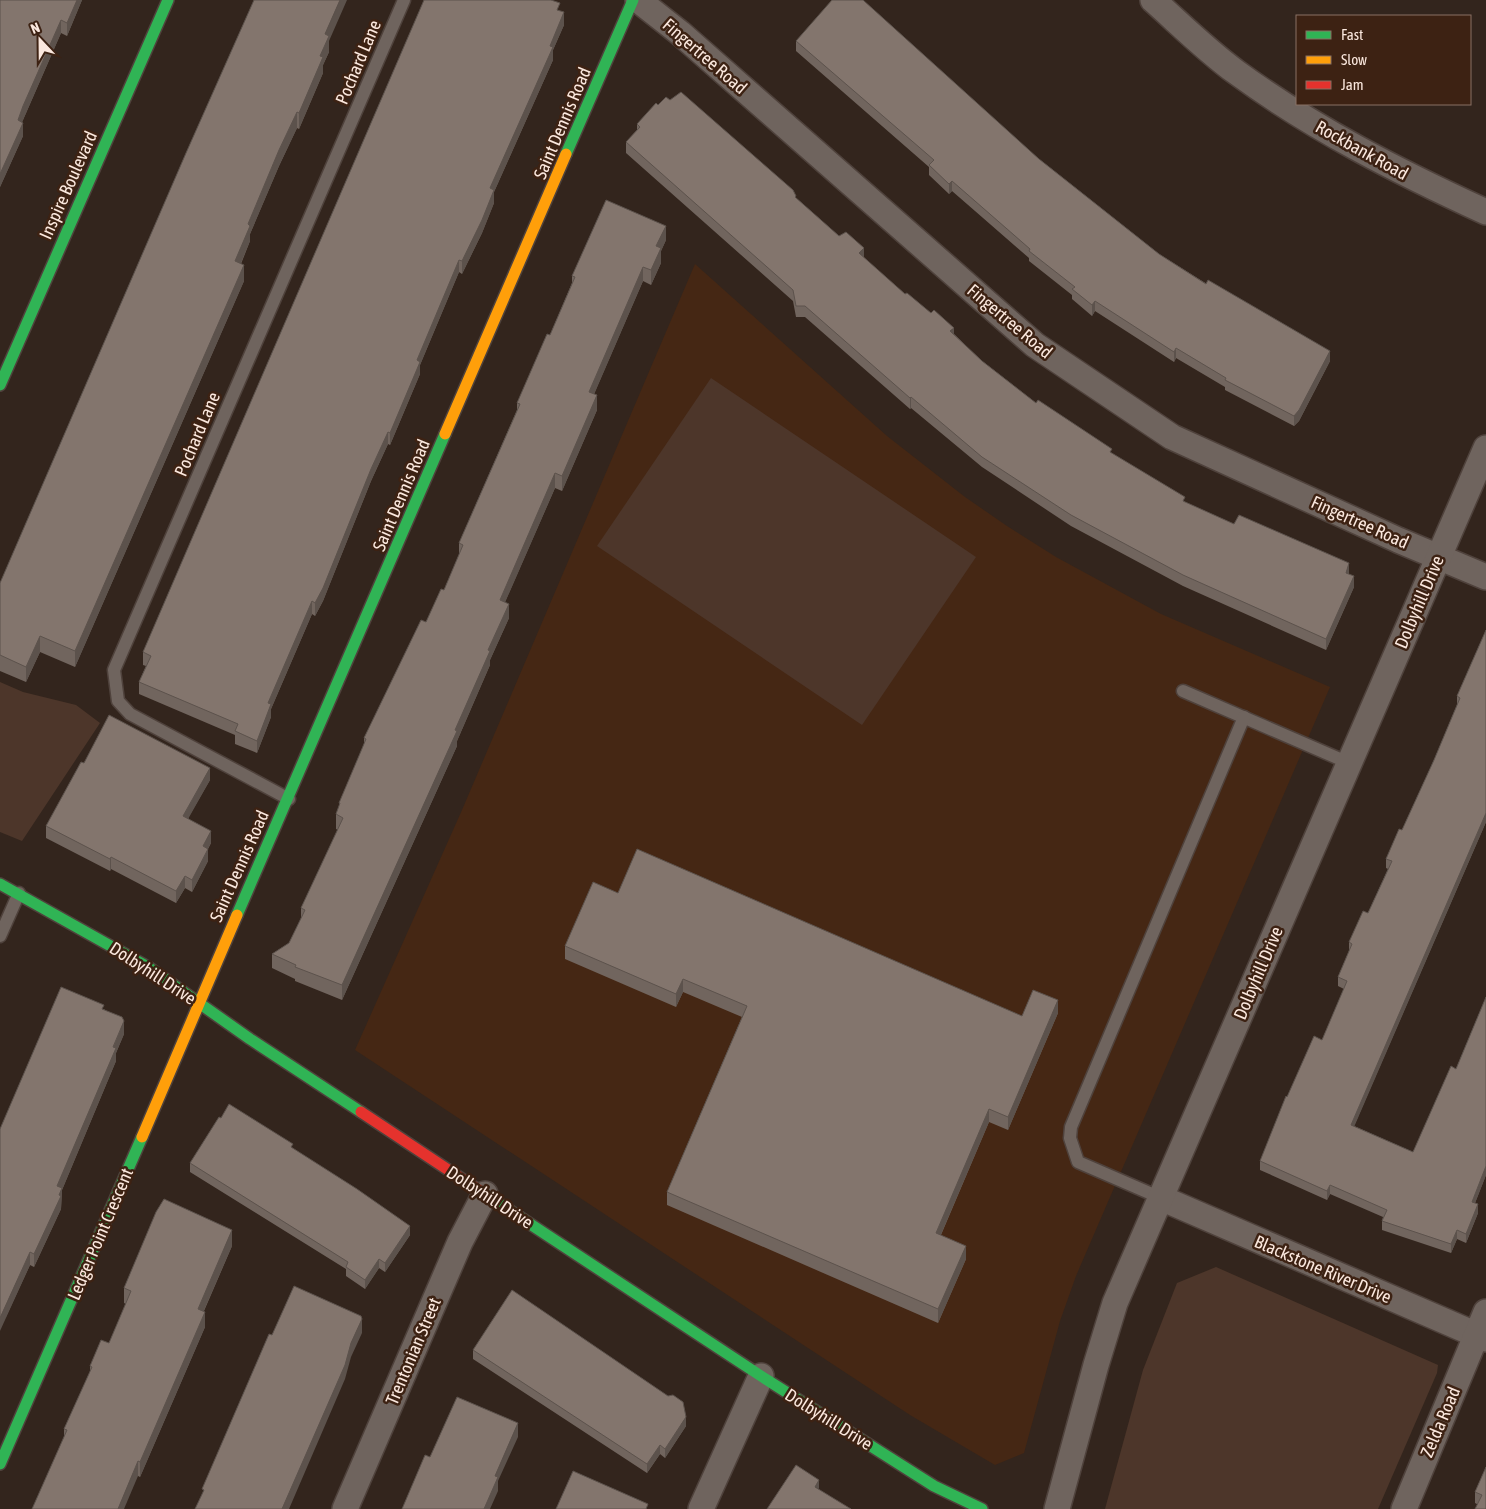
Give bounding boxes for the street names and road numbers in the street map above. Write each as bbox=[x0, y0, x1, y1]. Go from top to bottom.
street label: Fingertree Road bbox=[659, 14, 751, 98]
street label: Pochard Lane bbox=[331, 17, 385, 107]
street label: Saint Dennis Road bbox=[529, 64, 595, 182]
street label: Rockbank Road bbox=[1312, 116, 1412, 184]
street label: Inspire Boulevard bbox=[35, 128, 101, 242]
street label: Fingertree Road bbox=[963, 279, 1057, 363]
street label: Pochard Lane bbox=[170, 389, 224, 479]
street label: Saint Dennis Road bbox=[368, 436, 434, 554]
street label: Fingertree Road bbox=[1308, 491, 1412, 553]
street label: Dolbyhill Drive bbox=[1390, 552, 1448, 652]
street label: Saint Dennis Road bbox=[205, 807, 273, 925]
street label: Dolbyhill Drive bbox=[1229, 923, 1287, 1023]
street label: Dolbyhill Drive bbox=[106, 937, 200, 1009]
street label: Dolbyhill Drive bbox=[443, 1161, 537, 1233]
street label: Ledger Point Crescent bbox=[63, 1165, 137, 1303]
street label: Blackstone River Drive bbox=[1251, 1231, 1395, 1307]
street label: Trentonian Street bbox=[381, 1294, 445, 1408]
street label: Dolbyhill Drive bbox=[781, 1384, 877, 1454]
street label: Zelda Road bbox=[1416, 1384, 1464, 1460]

